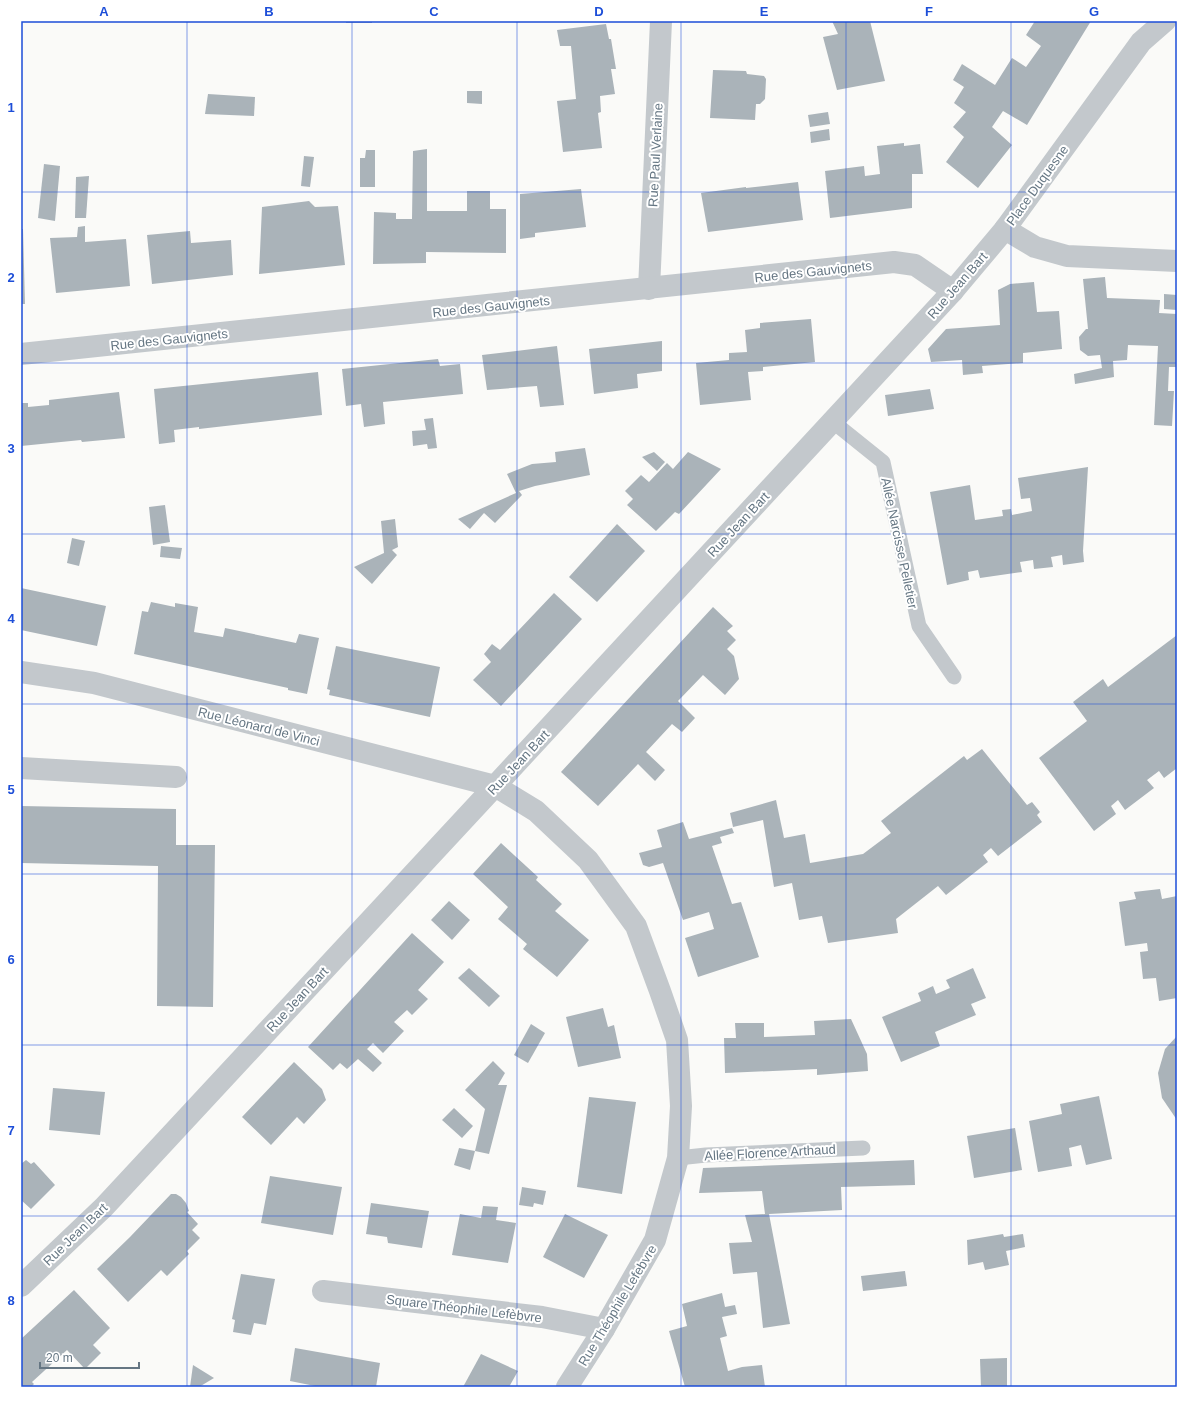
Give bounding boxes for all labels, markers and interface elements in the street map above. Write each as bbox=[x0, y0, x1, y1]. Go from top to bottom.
text: A bbox=[99, 4, 109, 19]
text: B bbox=[264, 4, 274, 19]
text: C bbox=[429, 4, 439, 19]
text: D bbox=[594, 4, 604, 19]
text: E bbox=[760, 4, 769, 19]
text: F bbox=[925, 4, 933, 19]
text: G bbox=[1089, 4, 1099, 19]
text: 1 bbox=[7, 100, 15, 115]
street label: Rue Paul Verlaine bbox=[645, 103, 666, 207]
street label: Place Duquesne bbox=[1003, 142, 1072, 228]
street label: Rue Jean Bart bbox=[924, 249, 991, 322]
street label: Rue des Gauvignets bbox=[754, 258, 873, 285]
text: 2 bbox=[7, 270, 15, 285]
street label: Rue des Gauvignets bbox=[432, 293, 551, 320]
street label: Rue des Gauvignets bbox=[110, 326, 229, 353]
text: 3 bbox=[7, 441, 15, 456]
street label: Allée Narcisse Pelletier bbox=[878, 476, 921, 611]
street label: Rue Jean Bart bbox=[705, 489, 772, 560]
text: 4 bbox=[7, 611, 15, 626]
street label: Rue Léonard de Vinci bbox=[197, 704, 321, 749]
street label: Rue Jean Bart bbox=[485, 727, 552, 798]
text: 5 bbox=[7, 782, 15, 797]
text: 6 bbox=[7, 952, 15, 967]
street label: Rue Jean Bart bbox=[264, 964, 331, 1035]
text: 7 bbox=[7, 1123, 15, 1138]
street label: Allée Florence Arthaud bbox=[704, 1142, 836, 1163]
street label: Rue Jean Bart bbox=[40, 1200, 111, 1269]
street label: Rue Théophile Lefebvre bbox=[575, 1242, 660, 1368]
street label: Square Théophile Lefèbvre bbox=[385, 1292, 543, 1325]
text: 8 bbox=[7, 1293, 15, 1308]
scale bar bbox=[40, 1344, 139, 1370]
text: 20 m bbox=[46, 1351, 73, 1365]

